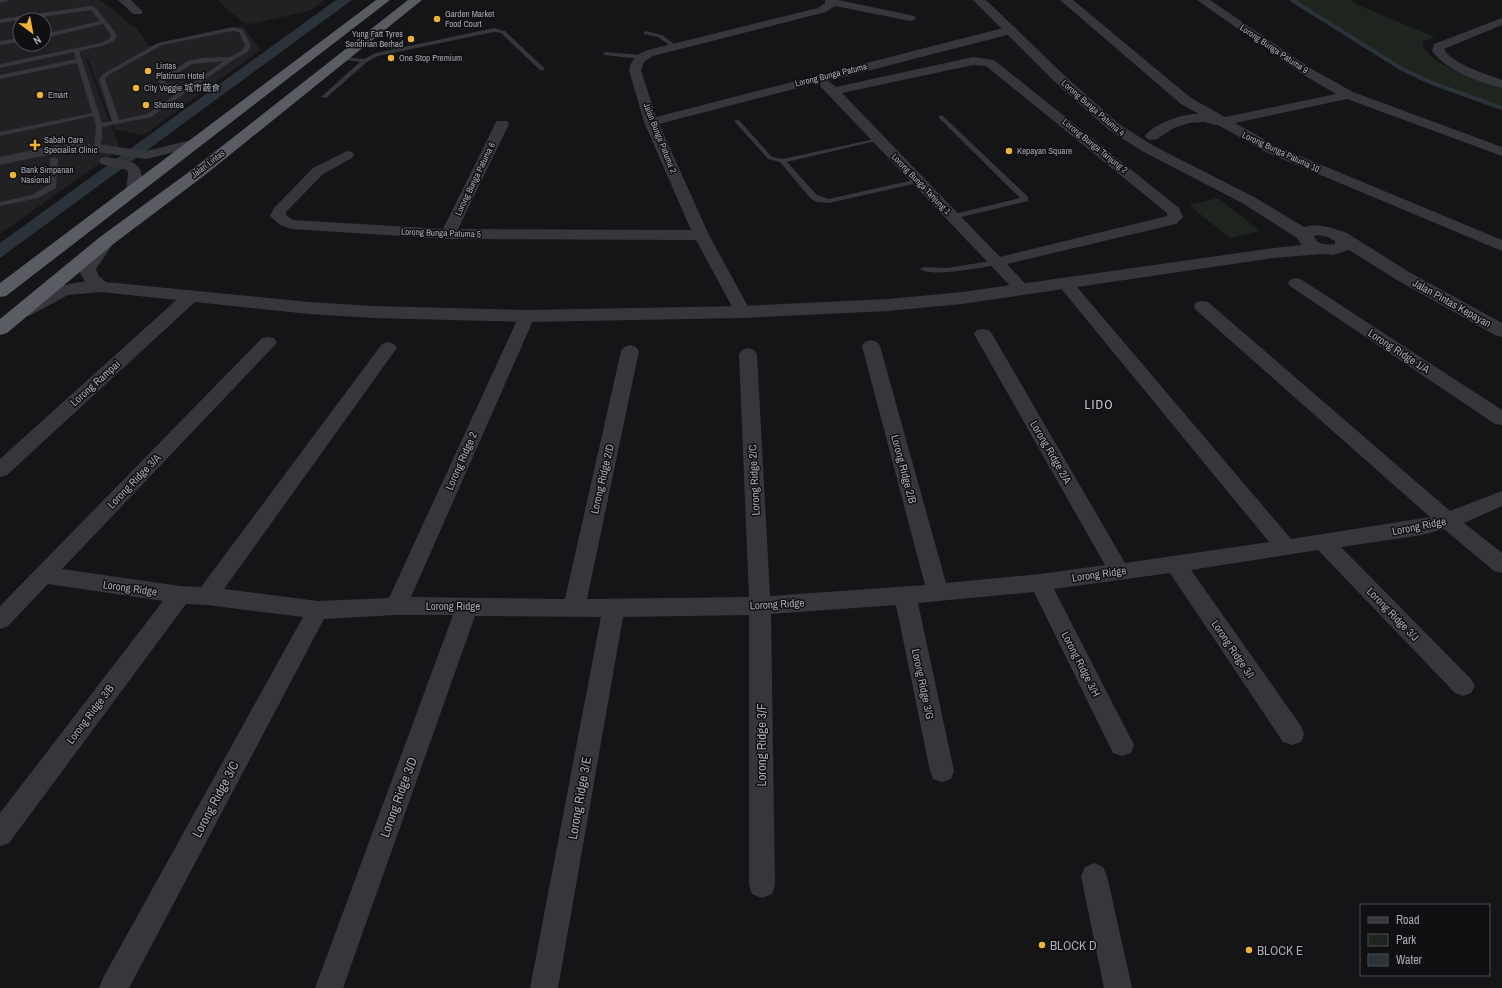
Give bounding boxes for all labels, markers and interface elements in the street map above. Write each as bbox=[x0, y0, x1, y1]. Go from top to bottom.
place label: Garden Market Food Court bbox=[445, 8, 494, 30]
north arrow bbox=[12, 12, 52, 52]
marker: Garden Market Food Court bbox=[432, 14, 442, 24]
street label: Lorong Bunga Patuma 9 bbox=[1237, 22, 1311, 76]
place label: Yung Fatt Tyres Sendirian Berhad bbox=[345, 28, 403, 50]
text: N bbox=[31, 33, 44, 48]
marker: Yung Fatt Tyres Sendirian Berhad bbox=[406, 34, 416, 44]
place label: One Stop Premium bbox=[399, 52, 462, 64]
marker: One Stop Premium bbox=[386, 53, 396, 63]
place label: Lintas Platinum Hotel bbox=[156, 60, 205, 82]
street label: Lorong Bunga Patuma bbox=[794, 60, 868, 90]
marker: Lintas Platinum Hotel bbox=[143, 66, 153, 76]
street label: Lorong Bunga Patuma 4 bbox=[1059, 77, 1127, 139]
place label: City Veggie 城市蔬食 bbox=[144, 82, 220, 94]
marker: City Veggie 城市蔬食 bbox=[131, 83, 141, 93]
place label: Emart bbox=[48, 89, 68, 101]
marker: Emart bbox=[35, 90, 45, 100]
place label: Sharetea bbox=[154, 99, 184, 111]
marker: Sharetea bbox=[141, 100, 151, 110]
street label: Jalan Bunga Patuma 2 bbox=[640, 101, 680, 175]
street label: Lorong Bunga Tanjung 2 bbox=[1060, 116, 1130, 176]
street label: Lorong Bunga Patuma 10 bbox=[1240, 129, 1322, 175]
place label: Sabah Care Specialist Clinic bbox=[44, 134, 98, 156]
marker: Sabah Care Specialist Clinic bbox=[29, 139, 41, 151]
street label: Lorong Bunga Patuma 6 bbox=[452, 140, 498, 218]
place label: Kepayan Square bbox=[1017, 145, 1072, 157]
marker: Kepayan Square bbox=[1004, 146, 1014, 156]
street label: Jalan Lintas bbox=[189, 147, 228, 181]
street label: Lorong Bunga Tanjung 1 bbox=[889, 151, 953, 217]
place label: Bank Simpanan Nasional bbox=[21, 164, 74, 186]
marker: Bank Simpanan Nasional bbox=[8, 170, 18, 180]
street label: Lorong Bunga Patuma 5 bbox=[401, 226, 481, 240]
street label: Jalan Pintas Kepayan bbox=[1410, 276, 1494, 330]
street label: Lorong Ridge 1/A bbox=[1366, 326, 1433, 377]
street label: Lorong Rampai bbox=[67, 357, 123, 409]
district label: LIDO bbox=[1085, 396, 1113, 413]
street label: Lorong Ridge 2/A bbox=[1027, 418, 1075, 487]
street label: Lorong Ridge 2 bbox=[442, 430, 480, 492]
street label: Lorong Ridge 2/B bbox=[888, 433, 920, 505]
street label: Lorong Ridge 2/D bbox=[587, 443, 617, 515]
street label: Lorong Ridge 2/C bbox=[745, 444, 763, 516]
street label: Lorong Ridge 3/A bbox=[104, 450, 164, 511]
street label: Lorong Ridge bbox=[1391, 514, 1447, 538]
street label: Lorong Ridge bbox=[1071, 563, 1127, 585]
street label: Lorong Ridge bbox=[102, 577, 158, 599]
street label: Lorong Ridge 3/J bbox=[1364, 584, 1422, 644]
street label: Lorong Ridge bbox=[749, 596, 805, 612]
street label: Lorong Ridge bbox=[426, 599, 480, 613]
street label: Lorong Ridge 3/I bbox=[1208, 617, 1258, 681]
street label: Lorong Ridge 3/H bbox=[1059, 629, 1103, 699]
street label: Lorong Ridge 3/G bbox=[909, 647, 937, 721]
street label: Lorong Ridge 3/B bbox=[63, 682, 117, 746]
street label: Lorong Ridge 3/F bbox=[753, 703, 770, 786]
street label: Lorong Ridge 3/D bbox=[376, 754, 421, 840]
street label: Lorong Ridge 3/E bbox=[564, 755, 595, 841]
street label: Lorong Ridge 3/C bbox=[188, 758, 243, 840]
legend bbox=[1360, 904, 1490, 976]
text: Road bbox=[1396, 912, 1420, 928]
text: Park bbox=[1396, 932, 1416, 948]
place label: BLOCK D bbox=[1050, 937, 1097, 954]
marker: BLOCK D bbox=[1037, 940, 1047, 950]
place label: BLOCK E bbox=[1257, 942, 1303, 959]
marker: BLOCK E bbox=[1244, 945, 1254, 955]
text: Water bbox=[1396, 952, 1423, 968]

